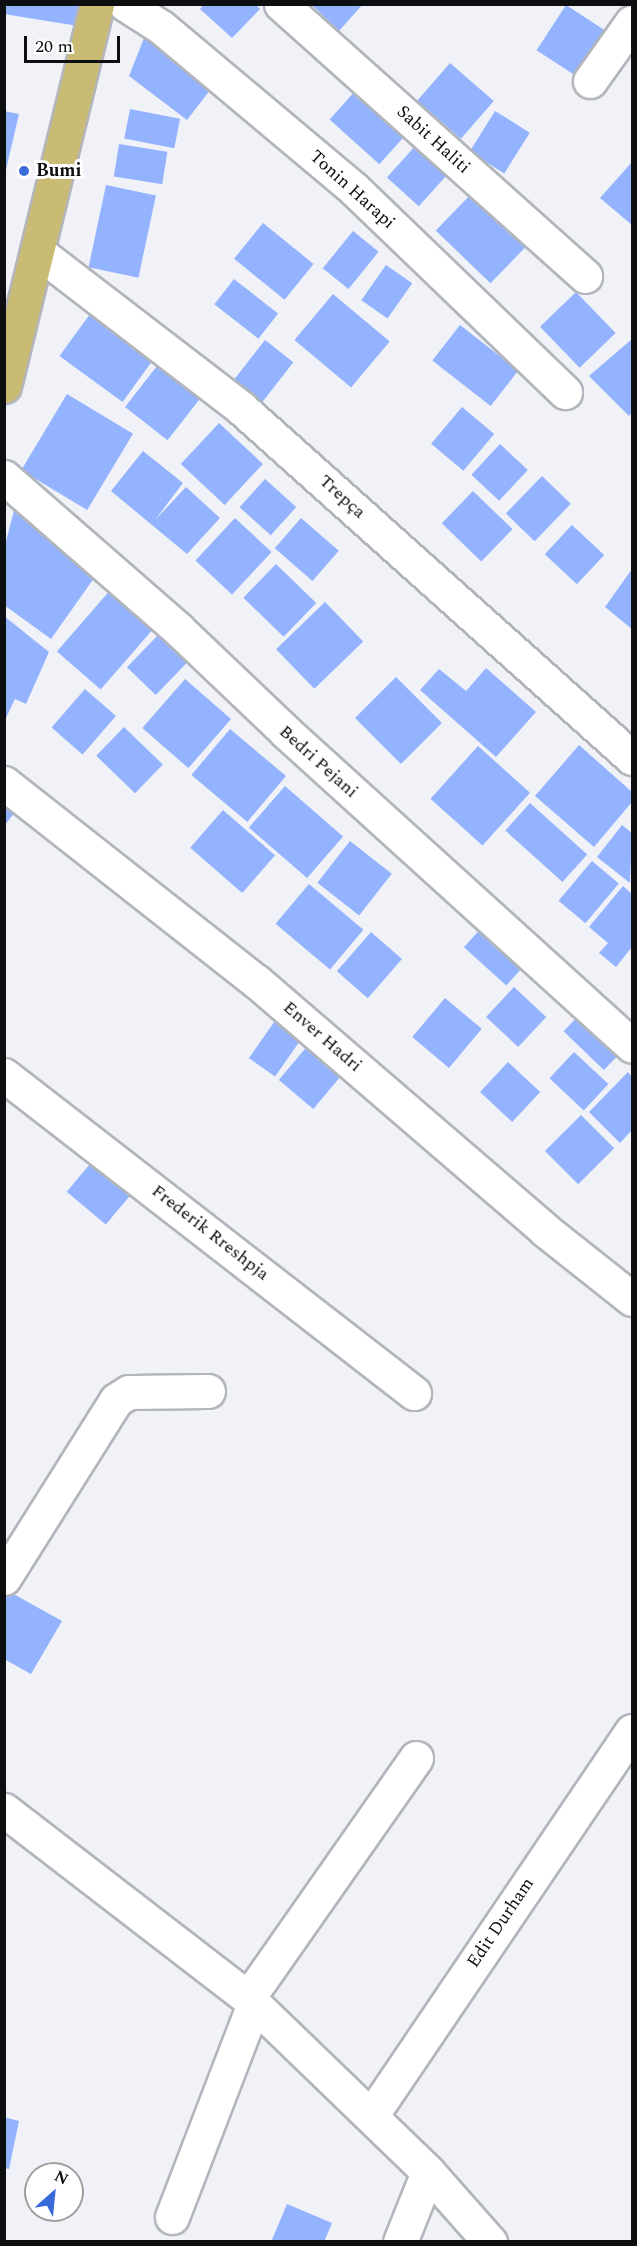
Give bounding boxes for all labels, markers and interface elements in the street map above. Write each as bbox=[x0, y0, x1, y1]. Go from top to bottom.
scale bar bbox=[27, 24, 123, 62]
text: 20 m bbox=[35, 33, 73, 60]
street label: Sabit Haliti bbox=[392, 101, 474, 179]
street label: Tonin Harapi bbox=[305, 146, 399, 234]
place label: Bumi bbox=[36, 160, 82, 182]
marker: Bumi bbox=[17, 164, 31, 178]
street label: Trepça bbox=[314, 471, 370, 523]
street label: Bedri Pejani bbox=[274, 721, 362, 803]
street label: Enver Hadri bbox=[278, 997, 366, 1077]
street label: Frederik Rreshpja bbox=[147, 1180, 273, 1286]
street label: Edit Durham bbox=[463, 1874, 539, 1972]
north arrow bbox=[24, 2162, 84, 2222]
text: N bbox=[50, 2164, 73, 2191]

